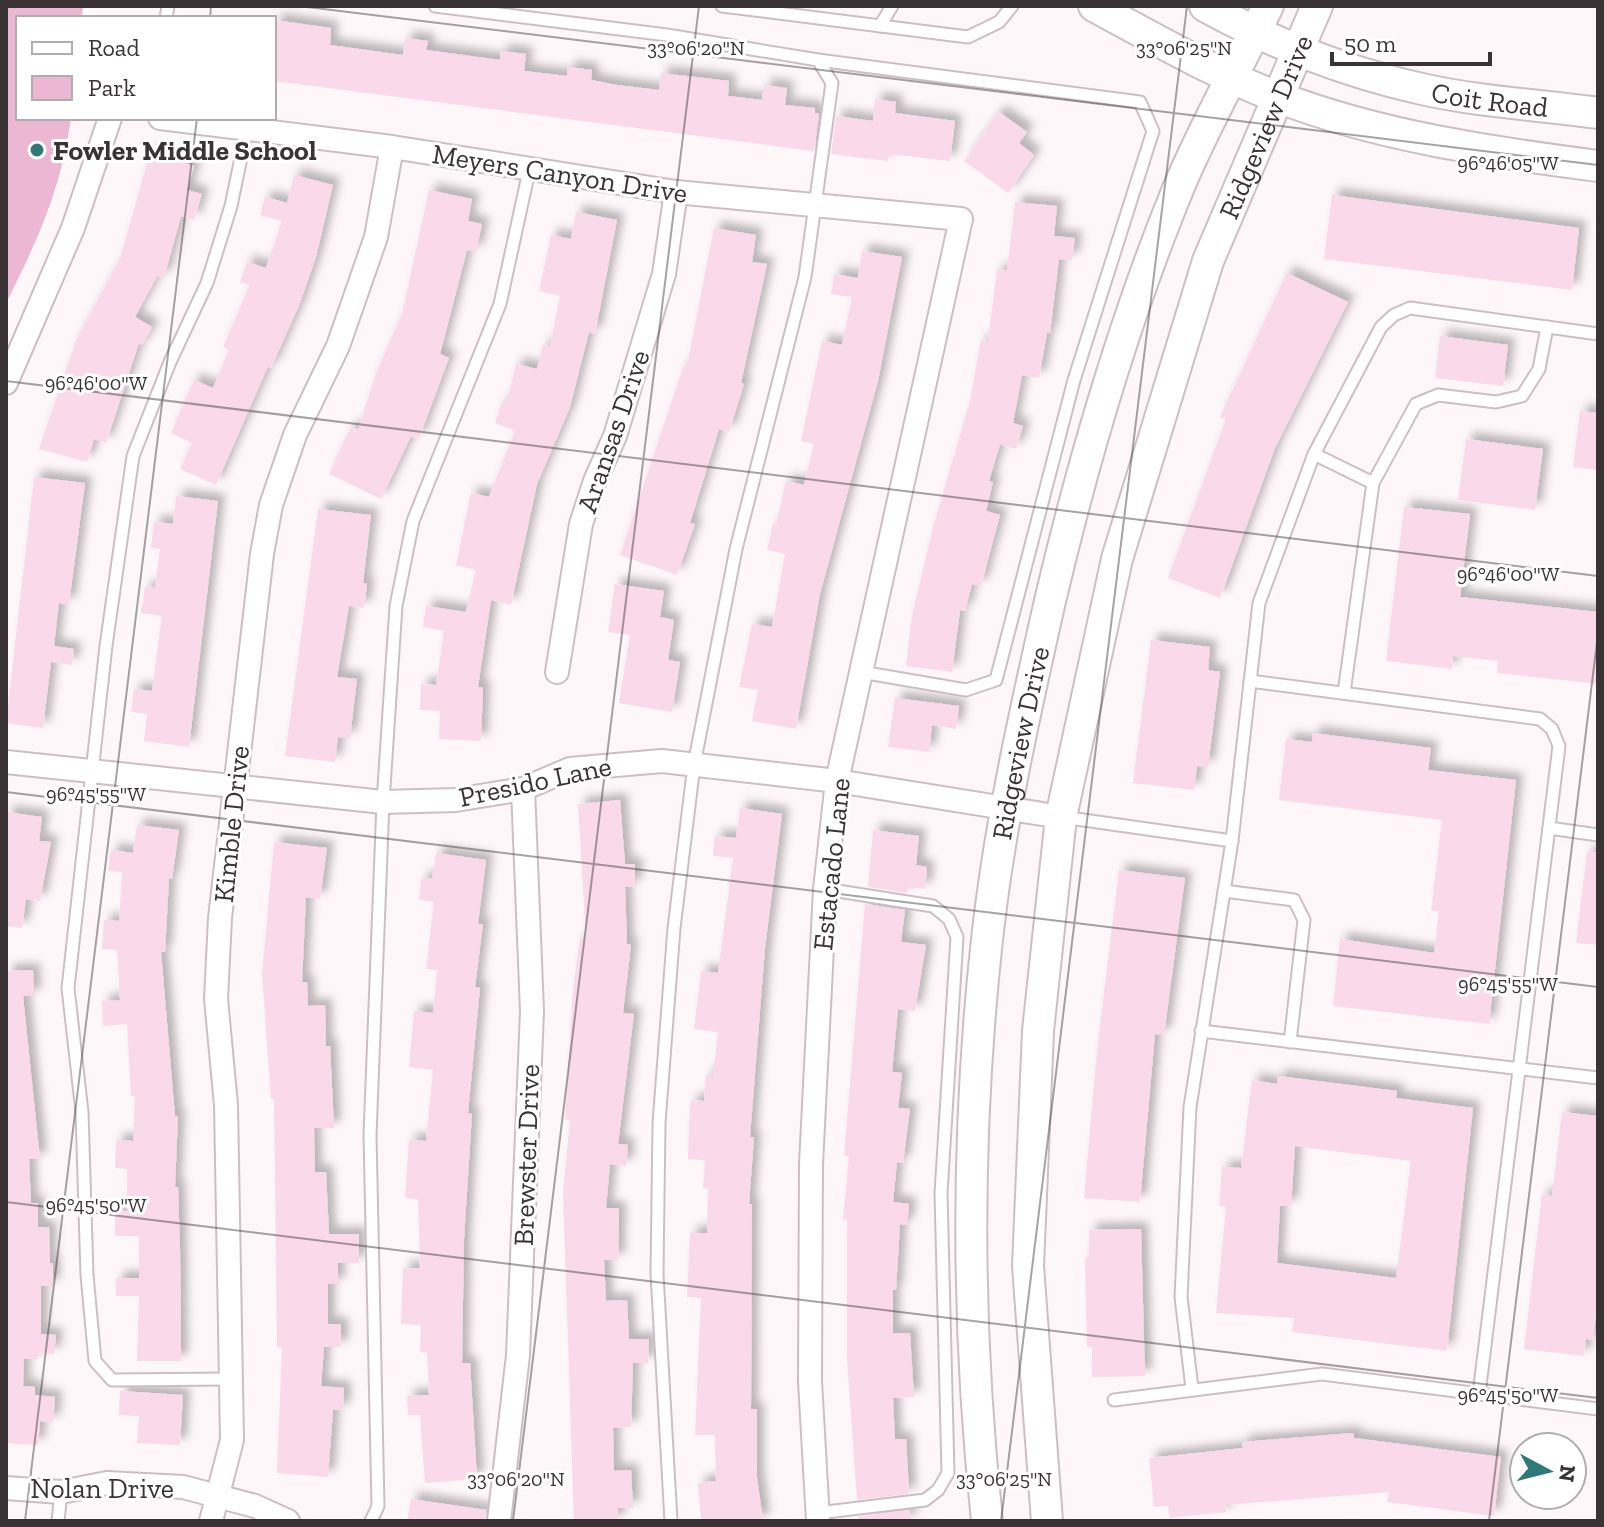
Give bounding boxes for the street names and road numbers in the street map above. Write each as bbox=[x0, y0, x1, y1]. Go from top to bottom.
street label: Ridgeview Drive bbox=[1212, 30, 1320, 224]
street label: Coit Road bbox=[1429, 76, 1550, 124]
street label: Meyers Canyon Drive bbox=[430, 137, 690, 210]
street label: Aransas Drive bbox=[570, 346, 657, 517]
street label: Ridgeview Drive bbox=[985, 643, 1056, 842]
street label: Kimble Drive bbox=[207, 744, 256, 904]
street label: Presido Lane bbox=[456, 749, 614, 814]
street label: Estacado Lane bbox=[806, 776, 857, 952]
street label: Brewster Drive bbox=[507, 1063, 546, 1247]
street label: Nolan Drive bbox=[30, 1472, 174, 1505]

